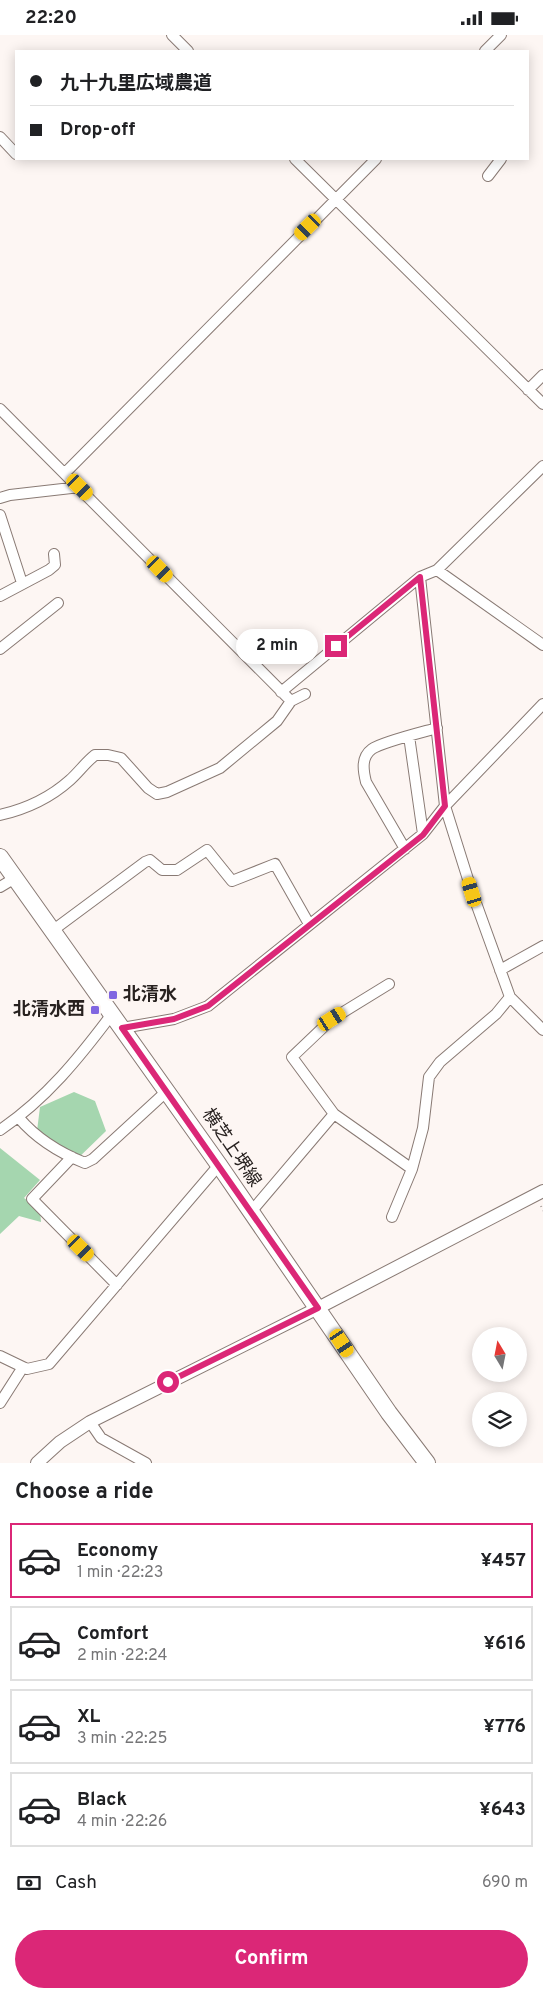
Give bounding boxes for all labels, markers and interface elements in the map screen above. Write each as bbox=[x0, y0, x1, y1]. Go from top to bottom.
text: 22:20 bbox=[25, 6, 77, 30]
text: 九十九里広域農道 bbox=[60, 72, 212, 96]
text: Drop-off bbox=[60, 118, 135, 142]
car bbox=[292, 211, 323, 243]
car bbox=[64, 471, 95, 503]
car bbox=[144, 553, 175, 585]
callout: 2 min bbox=[236, 629, 318, 663]
route end bbox=[325, 635, 347, 657]
text: 2 min bbox=[256, 636, 298, 656]
car bbox=[460, 875, 483, 909]
place label: 北清水 bbox=[123, 984, 177, 1007]
marker: 北清水 bbox=[107, 989, 119, 1001]
place label: 北清水西 bbox=[13, 999, 85, 1022]
marker: 北清水西 bbox=[89, 1004, 101, 1016]
car bbox=[315, 1005, 348, 1033]
street label: 横芝上堺線 bbox=[196, 1104, 266, 1192]
car bbox=[65, 1232, 96, 1264]
car bbox=[327, 1326, 356, 1360]
north arrow bbox=[472, 1327, 528, 1383]
map controls bbox=[472, 1327, 527, 1447]
route start bbox=[157, 1371, 179, 1393]
button: layers bbox=[472, 1392, 527, 1447]
text: Choose a ride bbox=[15, 1479, 153, 1506]
icon: car bbox=[17, 1538, 62, 1583]
text: Economy bbox=[77, 1539, 158, 1563]
text: ¥457 bbox=[480, 1549, 526, 1573]
text: 1 min · 22:23 bbox=[77, 1563, 163, 1583]
icon: car bbox=[17, 1621, 62, 1666]
text: Comfort bbox=[77, 1622, 149, 1646]
text: ¥616 bbox=[484, 1632, 526, 1656]
text: 2 min · 22:24 bbox=[77, 1646, 167, 1666]
icon: car bbox=[17, 1704, 62, 1749]
text: XL bbox=[77, 1705, 100, 1729]
text: ¥776 bbox=[483, 1715, 526, 1739]
text: 3 min · 22:25 bbox=[77, 1729, 167, 1749]
icon: car bbox=[17, 1787, 62, 1832]
text: Black bbox=[77, 1788, 127, 1812]
text: ¥643 bbox=[479, 1798, 526, 1822]
text: 4 min · 22:26 bbox=[77, 1812, 167, 1832]
icon: cash bbox=[15, 1869, 43, 1897]
text: Cash bbox=[55, 1871, 97, 1895]
text: 690 m bbox=[482, 1873, 528, 1893]
button: Confirm bbox=[15, 1930, 528, 1988]

